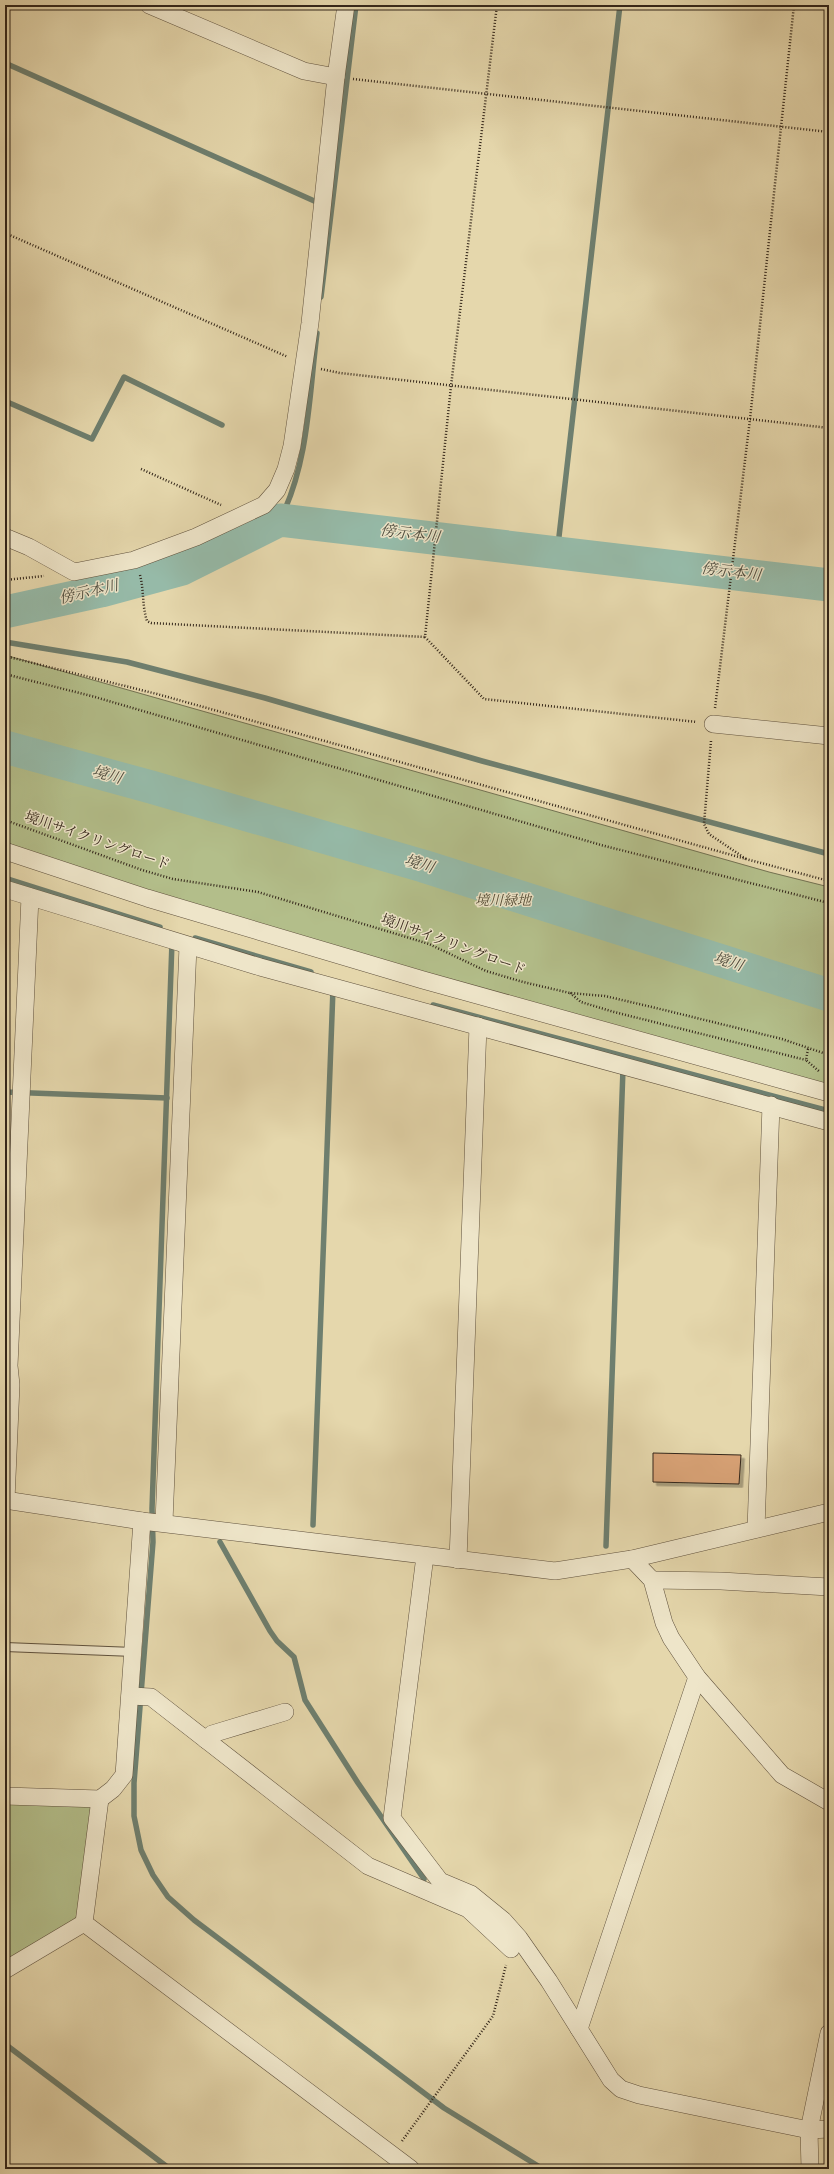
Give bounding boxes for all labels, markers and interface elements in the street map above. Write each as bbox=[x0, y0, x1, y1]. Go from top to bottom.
water label: 傍示本川 bbox=[379, 521, 443, 549]
water label: 傍示本川 bbox=[700, 559, 764, 587]
water label: 傍示本川 bbox=[57, 576, 123, 610]
water label: 境川 bbox=[90, 762, 126, 791]
street label: 境川サイクリングロード bbox=[22, 808, 172, 876]
water label: 境川 bbox=[402, 851, 438, 880]
park label: 境川緑地 bbox=[475, 892, 533, 912]
street label: 境川サイクリングロード bbox=[378, 911, 528, 981]
water label: 境川 bbox=[710, 948, 747, 978]

